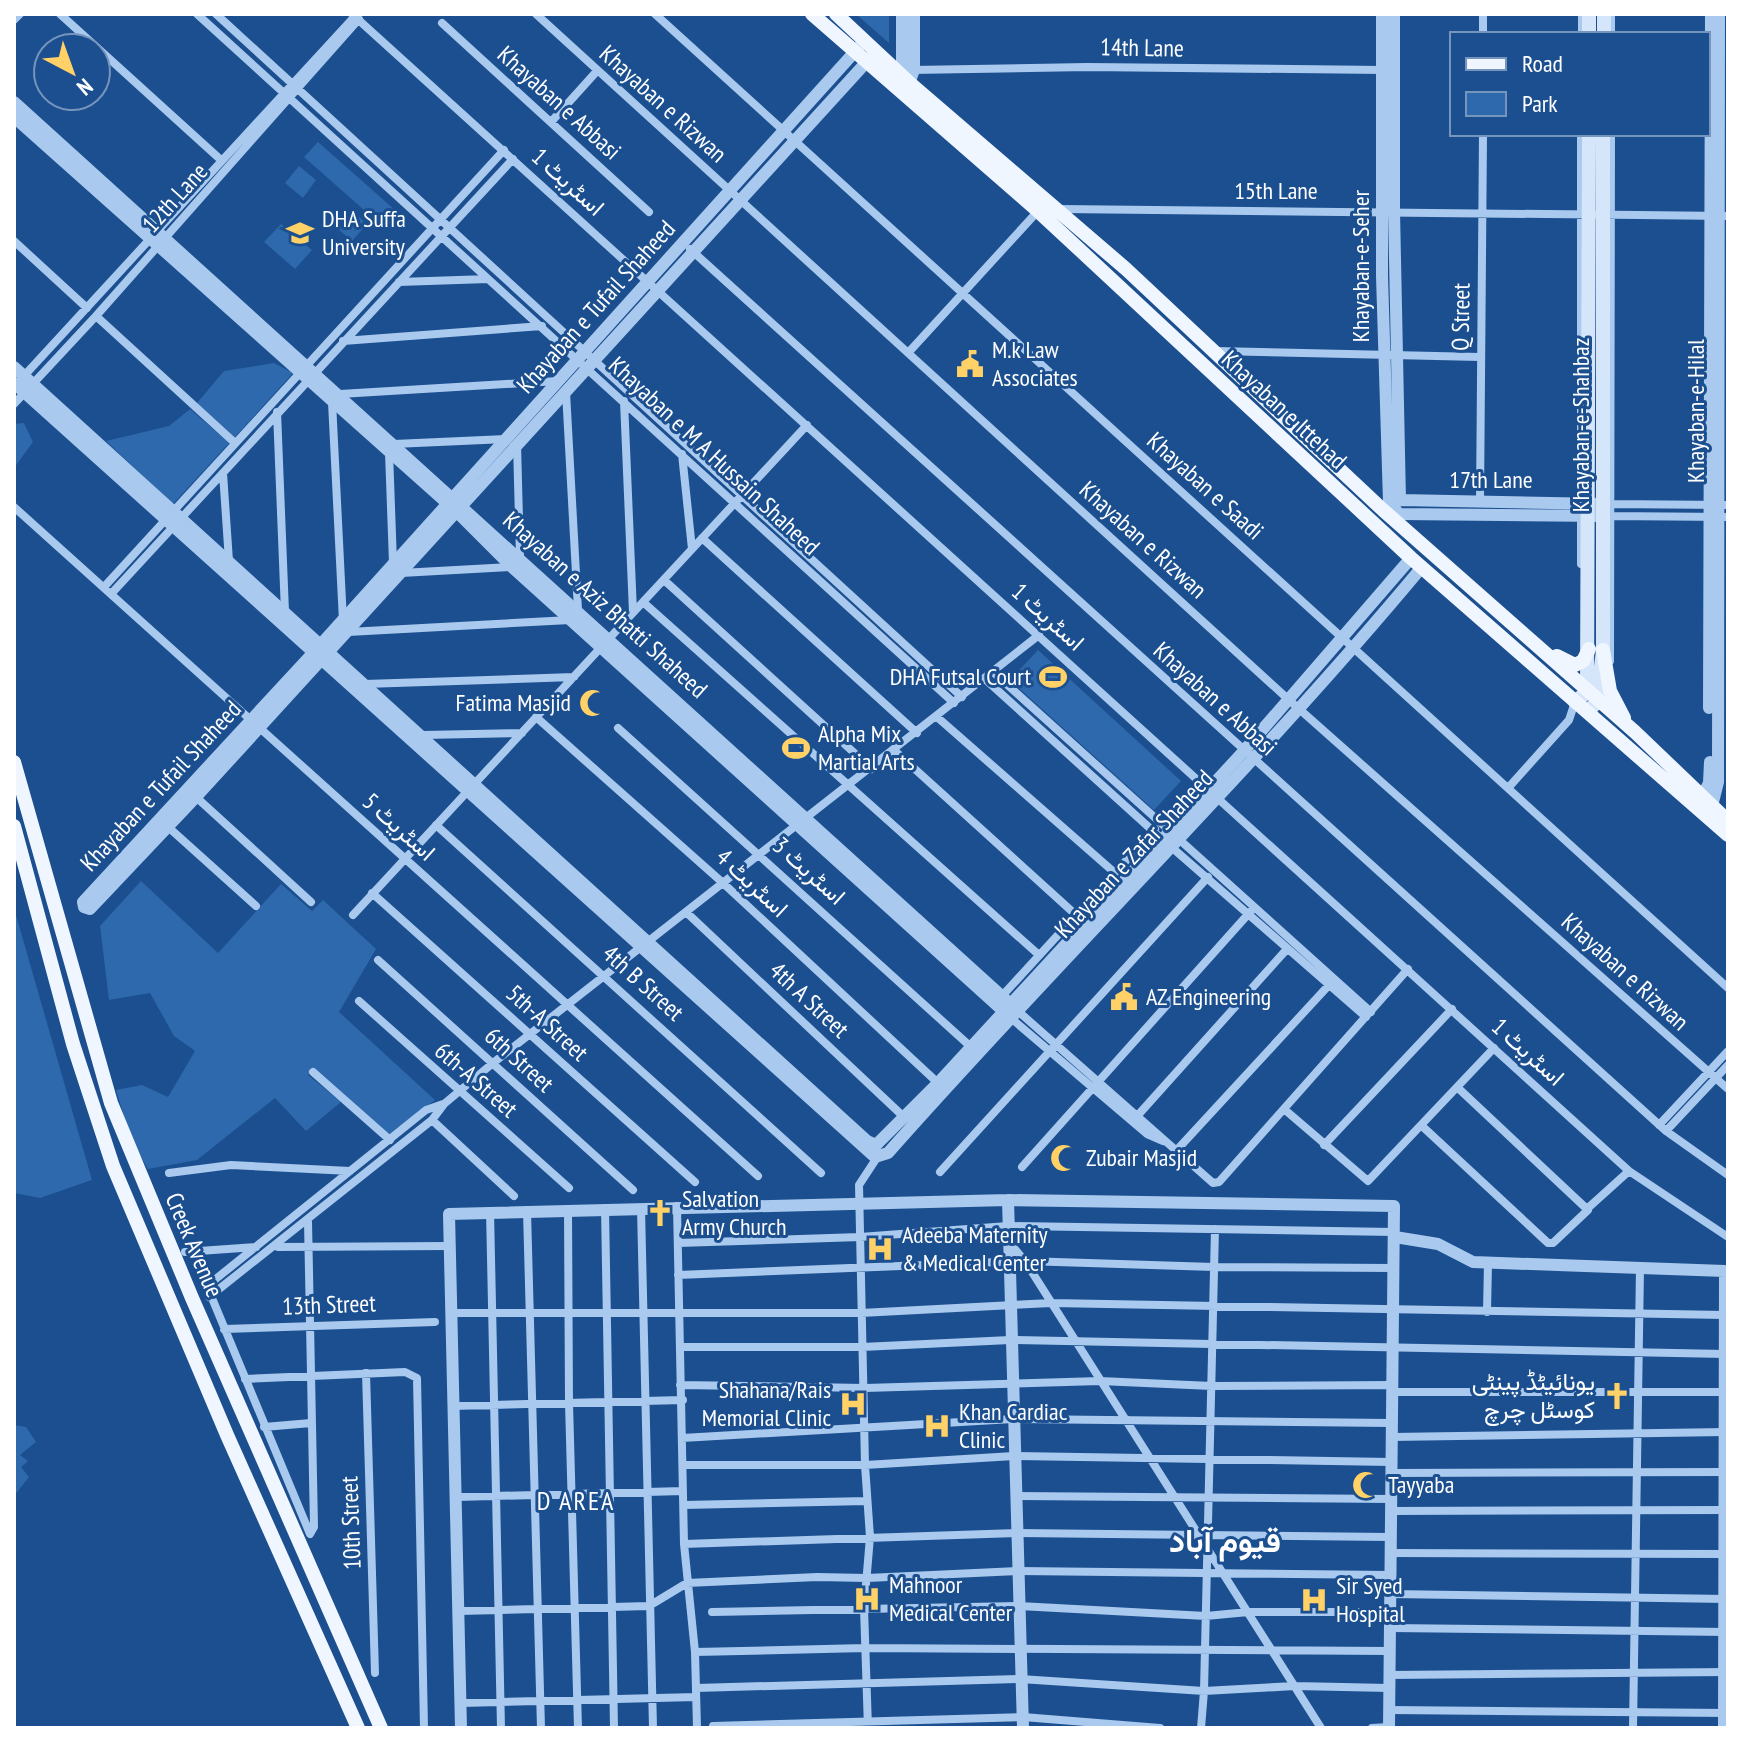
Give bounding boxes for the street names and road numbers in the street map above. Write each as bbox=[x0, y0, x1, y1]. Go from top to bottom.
street label: 14th Lane bbox=[1100, 31, 1184, 64]
street label: Khayaban e Rizwan bbox=[593, 38, 734, 169]
street label: Khayaban e Abbasi bbox=[491, 39, 628, 166]
street label: اسٹریٹ 1 bbox=[525, 141, 611, 222]
street label: 12th Lane bbox=[135, 156, 214, 239]
street label: 15th Lane bbox=[1234, 175, 1318, 206]
street label: Khayaban-e-Seher bbox=[1345, 189, 1376, 342]
street label: Khayaban e Tufail Shaheed bbox=[510, 214, 682, 400]
street label: Q Street bbox=[1444, 282, 1477, 351]
street label: Khayaban-e-Shahbaz bbox=[1565, 338, 1596, 512]
street label: Khayaban-e-Hilal bbox=[1680, 339, 1711, 483]
street label: Khayaban e Ittehad bbox=[1215, 344, 1354, 476]
street label: Khayaban e M A Hussain Shaheed bbox=[602, 350, 826, 562]
street label: Khayaban e Saadi bbox=[1141, 425, 1270, 546]
street label: 17th Lane bbox=[1449, 464, 1533, 495]
street label: Khayaban e Rizwan bbox=[1073, 474, 1214, 605]
street label: Khayaban e Aziz Bhatti Shaheed bbox=[497, 505, 714, 705]
street label: اسٹریٹ 1 bbox=[1005, 576, 1091, 657]
street label: Khayaban e Abbasi bbox=[1147, 635, 1284, 762]
street label: Khayaban e Tufail Shaheed bbox=[73, 694, 248, 878]
street label: Khayaban e Zafar Shaheed bbox=[1048, 763, 1220, 944]
street label: اسٹریٹ 5 bbox=[356, 786, 442, 867]
street label: اسٹریٹ 3 bbox=[766, 830, 852, 911]
street label: اسٹریٹ 4 bbox=[710, 841, 795, 924]
street label: Khayaban e Rizwan bbox=[1555, 906, 1696, 1037]
street label: 4th B Street bbox=[596, 938, 691, 1028]
street label: 4th A Street bbox=[763, 955, 856, 1045]
street label: 5th-A Street bbox=[500, 978, 595, 1068]
street label: اسٹریٹ 1 bbox=[1485, 1011, 1571, 1092]
street label: 6th Street bbox=[478, 1020, 561, 1099]
street label: 6th-A Street bbox=[428, 1035, 525, 1124]
street label: Creek Avenue bbox=[159, 1188, 230, 1302]
street label: 13th Street bbox=[282, 1287, 377, 1322]
street label: 10th Street bbox=[333, 1475, 368, 1570]

